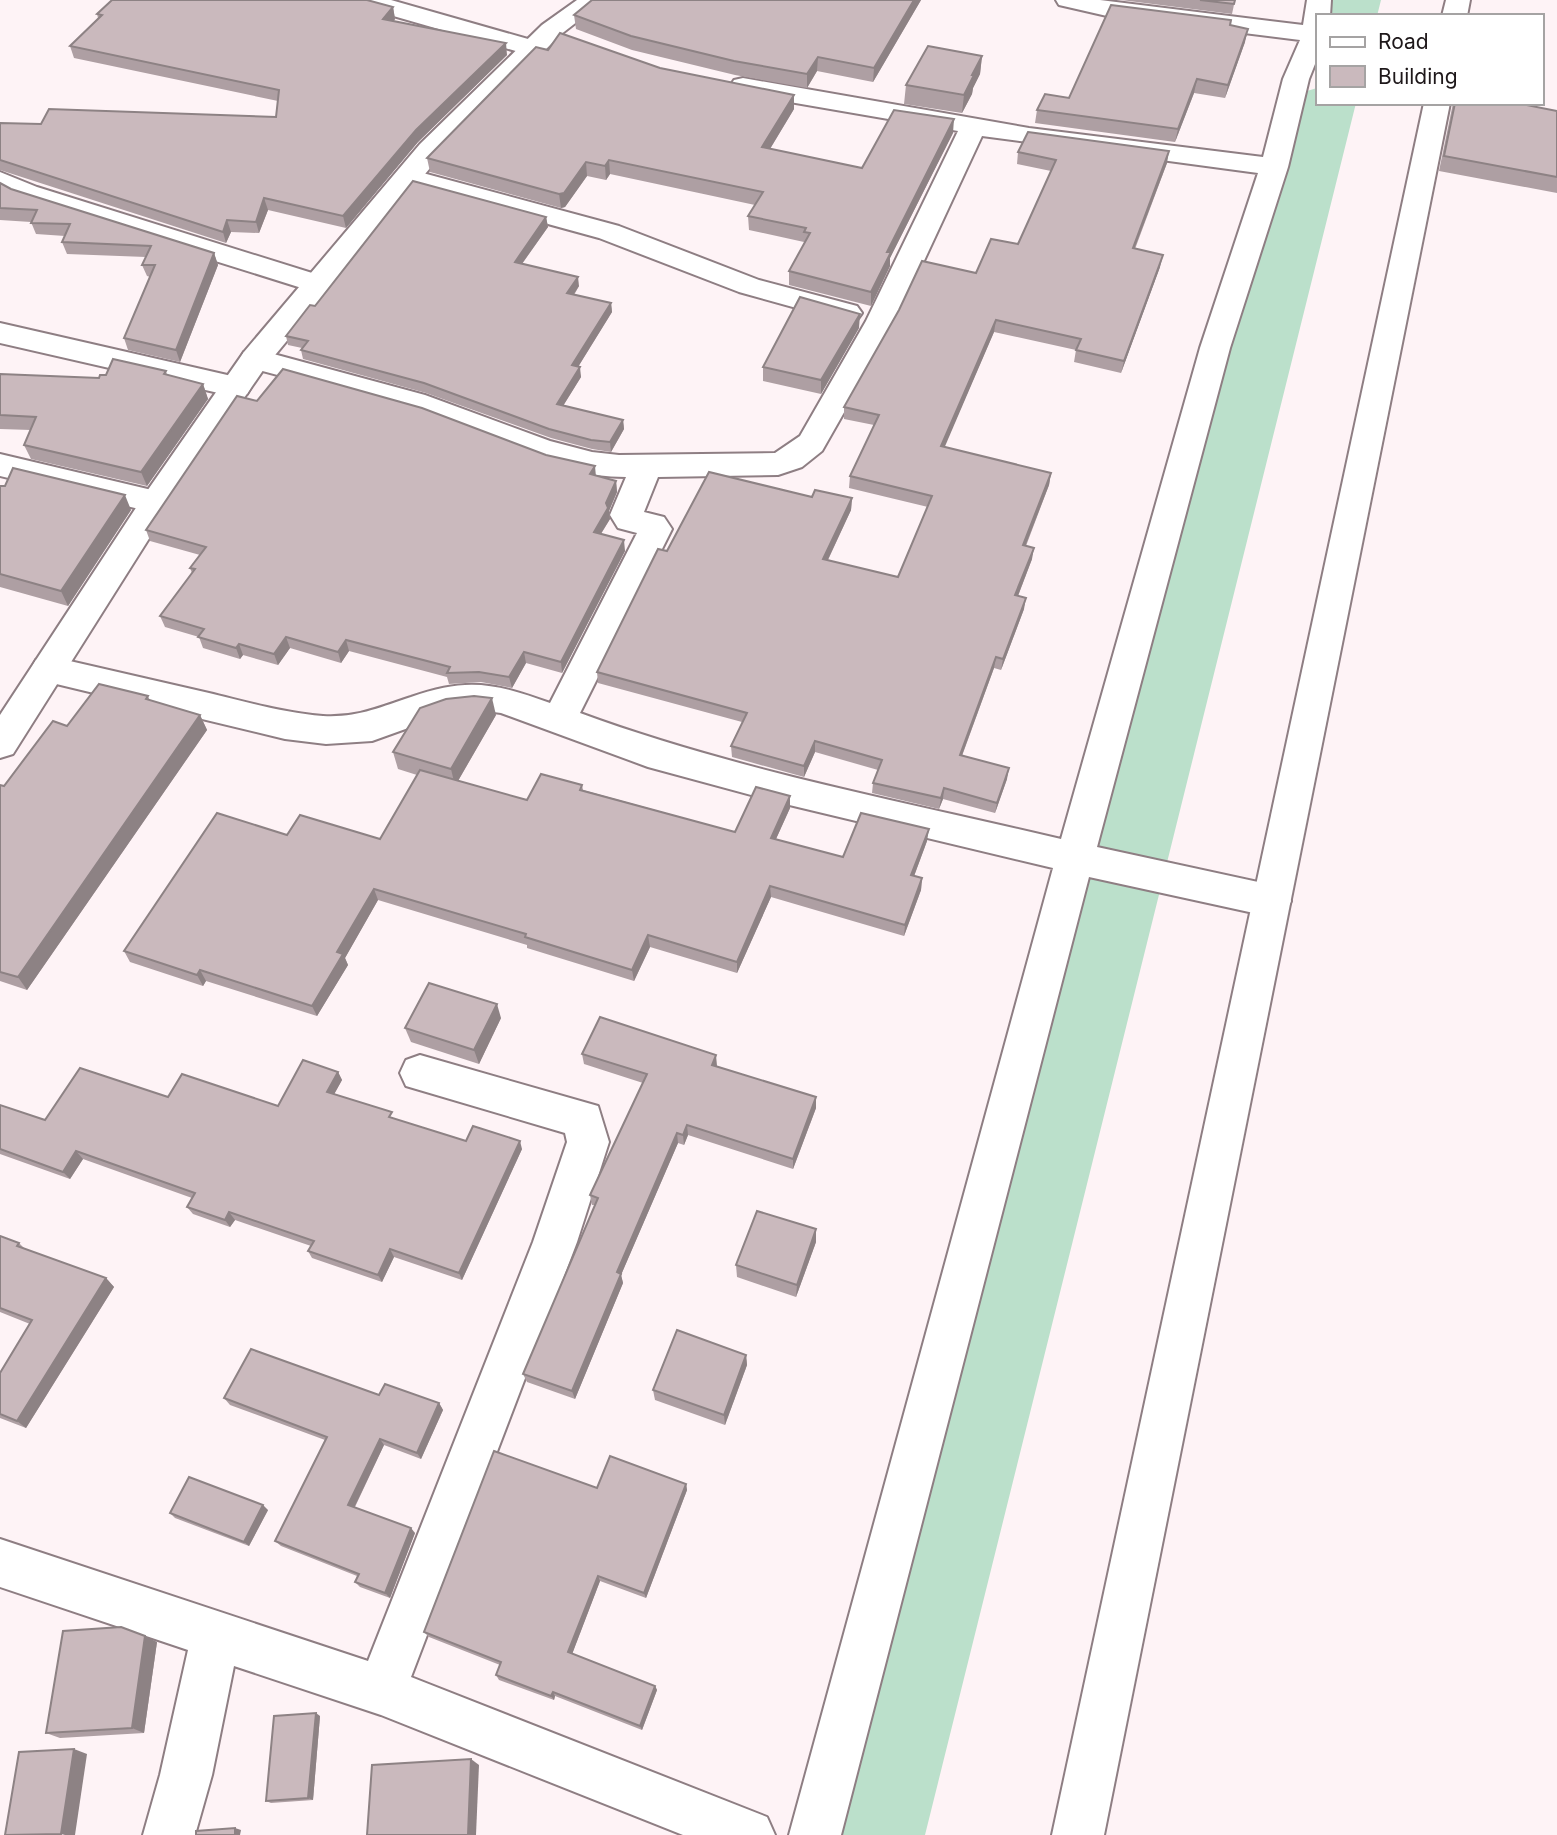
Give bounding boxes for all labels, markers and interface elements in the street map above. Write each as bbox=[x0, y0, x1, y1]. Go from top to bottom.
legend bbox=[1316, 14, 1543, 105]
text: Road bbox=[1378, 29, 1429, 54]
text: Building bbox=[1378, 64, 1458, 89]

